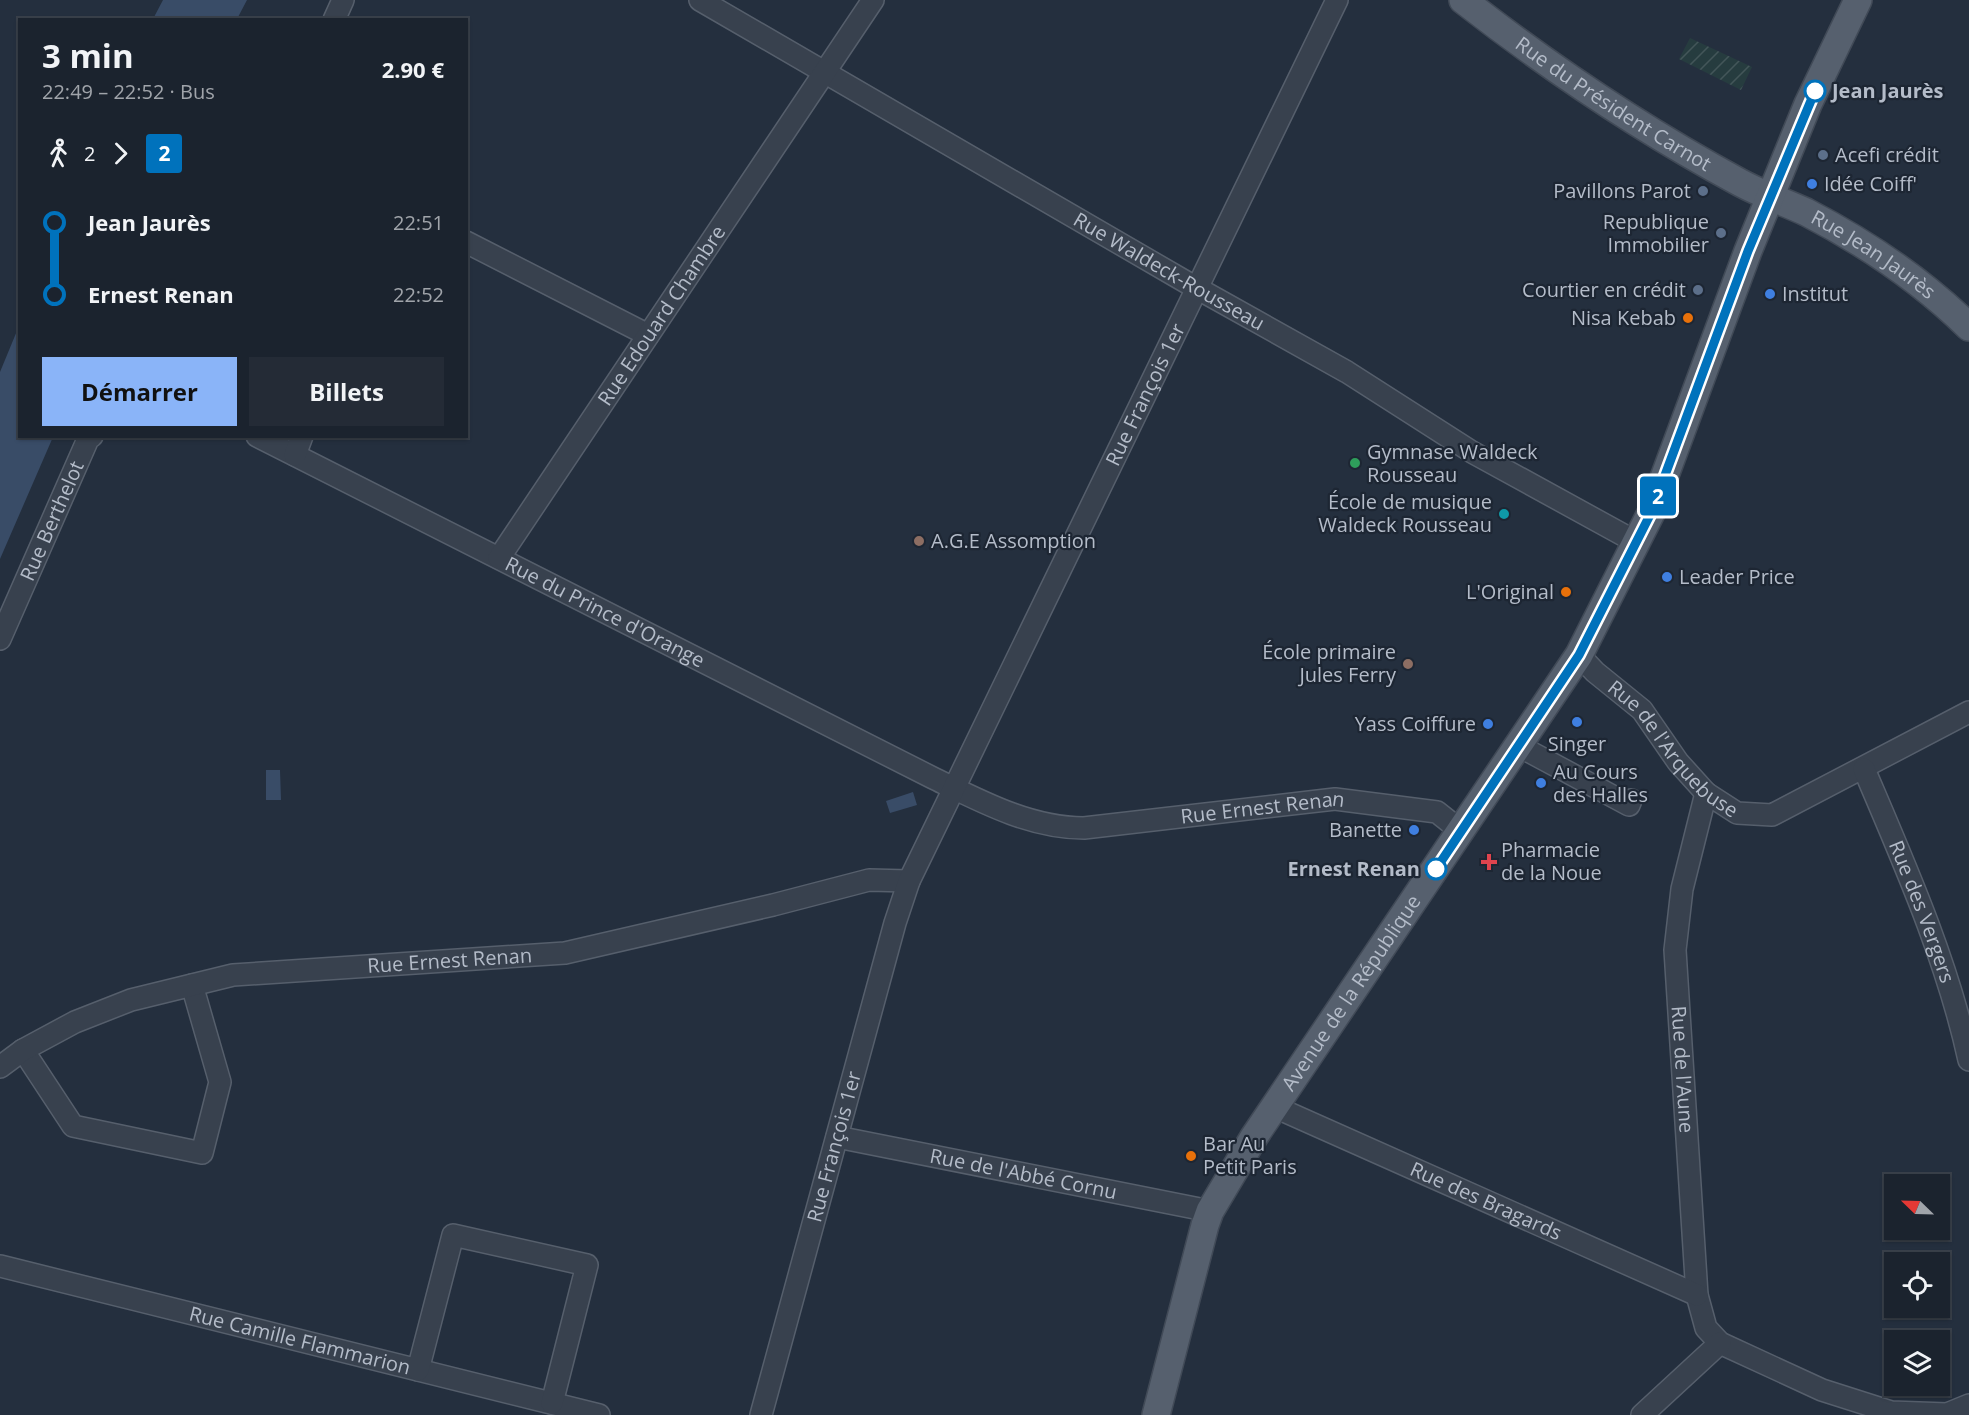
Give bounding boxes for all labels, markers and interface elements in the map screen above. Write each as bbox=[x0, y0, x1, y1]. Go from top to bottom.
street label: Rue du Président Carnot bbox=[1510, 30, 1716, 177]
text: 3 min bbox=[42, 33, 134, 78]
text: 2.90 € bbox=[382, 54, 444, 84]
place label: Jean Jaurès bbox=[1830, 77, 1944, 104]
text: 22:49 – 22:52 · Bus bbox=[42, 78, 215, 105]
marker: Jean Jaurès bbox=[1804, 80, 1826, 102]
icon: walk bbox=[42, 137, 75, 170]
icon: forward bbox=[104, 137, 137, 170]
text: 2 bbox=[158, 139, 170, 167]
text: 2 bbox=[84, 140, 95, 167]
place label: Acefi crédit bbox=[1835, 141, 1939, 168]
marker: Acefi crédit bbox=[1816, 148, 1830, 162]
place label: Idée Coiff' bbox=[1824, 170, 1917, 197]
place label: Pavillons Parot bbox=[1553, 177, 1691, 204]
marker: Idée Coiff' bbox=[1805, 177, 1819, 191]
marker: Pavillons Parot bbox=[1696, 184, 1710, 198]
street label: Rue Jean Jaurès bbox=[1807, 203, 1942, 305]
street label: Rue Waldeck-Rousseau bbox=[1069, 206, 1270, 336]
text: Jean Jaurès bbox=[88, 207, 211, 237]
place label: Republique Immobilier bbox=[1603, 208, 1709, 258]
text: 22:51 bbox=[393, 209, 444, 236]
street label: Rue Edouard Chambre bbox=[591, 220, 731, 411]
marker: Republique Immobilier bbox=[1714, 226, 1728, 240]
place label: Courtier en crédit bbox=[1522, 276, 1686, 303]
text: Ernest Renan bbox=[88, 279, 234, 309]
place label: Institut bbox=[1782, 280, 1848, 307]
text: 22:52 bbox=[393, 281, 444, 308]
marker: Courtier en crédit bbox=[1691, 283, 1705, 297]
marker: Institut bbox=[1763, 287, 1777, 301]
place label: Nisa Kebab bbox=[1571, 304, 1676, 331]
marker: Nisa Kebab bbox=[1681, 311, 1695, 325]
street label: Rue François 1er bbox=[1099, 319, 1191, 470]
button: Démarrer bbox=[42, 357, 237, 426]
button: Billets bbox=[249, 357, 444, 426]
place label: Gymnase Waldeck Rousseau bbox=[1367, 438, 1538, 488]
marker: Gymnase Waldeck Rousseau bbox=[1348, 456, 1362, 470]
street label: Rue Berthelot bbox=[13, 457, 90, 585]
line badge: 2 bbox=[1638, 476, 1678, 516]
text: 2 bbox=[1652, 482, 1664, 510]
place label: École de musique Waldeck Rousseau bbox=[1318, 488, 1492, 538]
marker: École de musique Waldeck Rousseau bbox=[1497, 507, 1511, 521]
place label: A.G.E Assomption bbox=[931, 527, 1096, 554]
marker: A.G.E Assomption bbox=[912, 534, 926, 548]
street label: Rue du Prince d'Orange bbox=[501, 550, 710, 673]
place label: Leader Price bbox=[1679, 563, 1795, 590]
marker: Leader Price bbox=[1660, 570, 1674, 584]
place label: L'Original bbox=[1466, 578, 1554, 605]
marker: L'Original bbox=[1559, 585, 1573, 599]
place label: École primaire Jules Ferry bbox=[1262, 638, 1397, 688]
marker: École primaire Jules Ferry bbox=[1401, 657, 1415, 671]
street label: Rue de l'Arquebuse bbox=[1602, 674, 1744, 823]
place label: Yass Coiffure bbox=[1355, 710, 1476, 737]
marker: Singer bbox=[1570, 715, 1584, 729]
marker: Yass Coiffure bbox=[1481, 717, 1495, 731]
place label: Singer bbox=[1548, 730, 1606, 757]
place label: Au Cours des Halles bbox=[1553, 758, 1648, 808]
marker: Au Cours des Halles bbox=[1534, 776, 1548, 790]
street label: Rue Ernest Renan bbox=[1179, 785, 1346, 830]
place label: Banette bbox=[1329, 816, 1402, 843]
marker: Banette bbox=[1407, 823, 1421, 837]
place label: Pharmacie de la Noue bbox=[1501, 836, 1602, 886]
street label: Rue des Vergers bbox=[1883, 836, 1961, 986]
place label: Ernest Renan bbox=[1288, 855, 1420, 882]
marker: Pharmacie de la Noue bbox=[1482, 855, 1496, 869]
marker: Ernest Renan bbox=[1425, 858, 1447, 880]
street label: Avenue de la République bbox=[1275, 889, 1427, 1096]
street label: Rue Ernest Renan bbox=[366, 941, 533, 979]
street label: Rue de l'Aune bbox=[1666, 1005, 1701, 1134]
street label: Rue François 1er bbox=[800, 1068, 867, 1225]
place label: Bar Au Petit Paris bbox=[1203, 1130, 1297, 1180]
street label: Rue de l'Abbé Cornu bbox=[928, 1142, 1119, 1205]
marker: Bar Au Petit Paris bbox=[1184, 1149, 1198, 1163]
street label: Rue des Bragards bbox=[1406, 1155, 1566, 1246]
north arrow bbox=[1884, 1174, 1950, 1240]
map controls bbox=[1884, 1174, 1950, 1396]
button: locate bbox=[1884, 1252, 1950, 1318]
street label: Rue Camille Flammarion bbox=[187, 1300, 413, 1381]
button: layers bbox=[1884, 1330, 1950, 1396]

